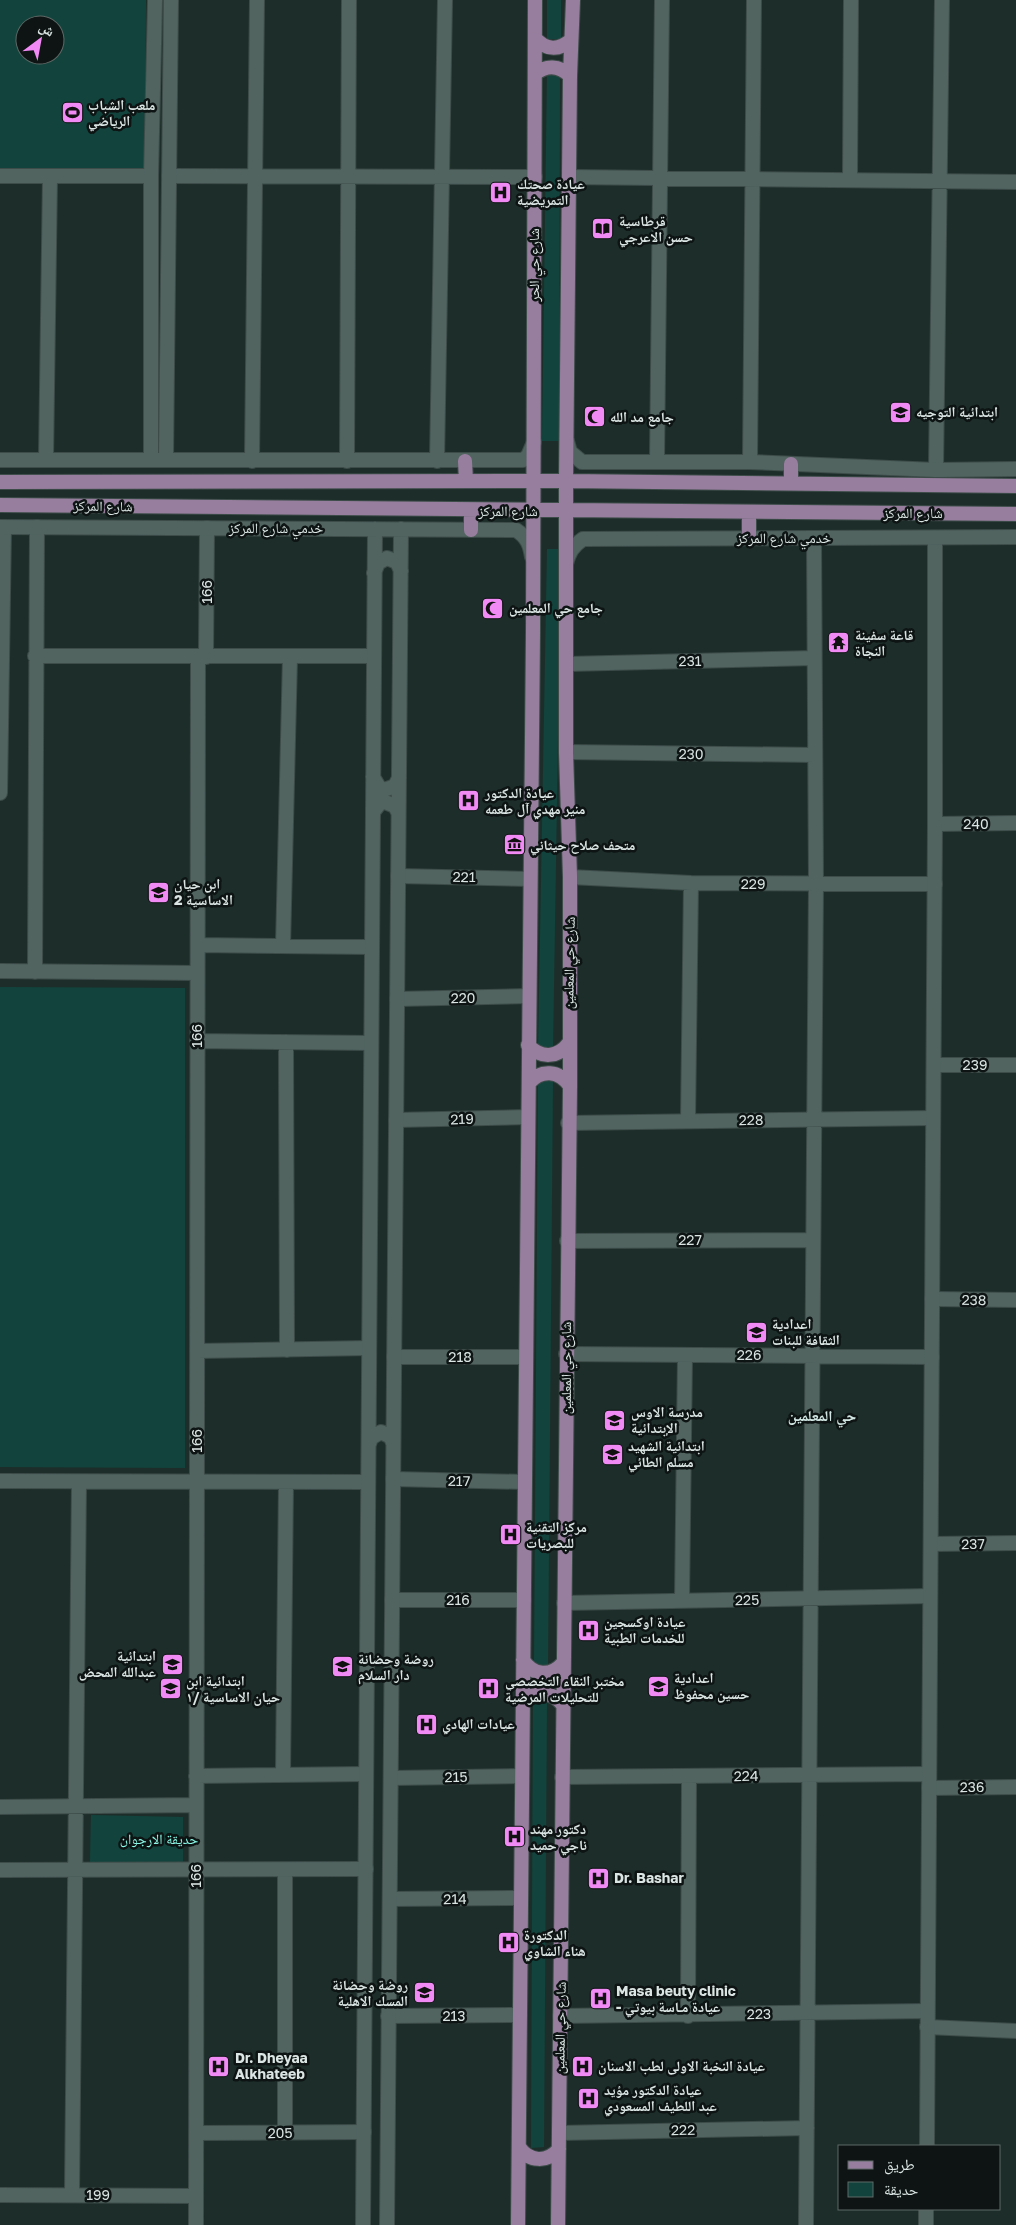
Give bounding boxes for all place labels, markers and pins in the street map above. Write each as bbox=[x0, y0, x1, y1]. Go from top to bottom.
place label: ملعب الشباب الرياضي bbox=[88, 96, 155, 132]
sports icon: ملعب الشباب الرياضي bbox=[60, 101, 84, 125]
place label: عيادة صحتك التمريضية bbox=[517, 175, 585, 208]
hospital icon: عيادة صحتك التمريضية bbox=[489, 180, 513, 204]
place label: قرطاسية حسن الاعرجي bbox=[619, 212, 693, 248]
library icon: قرطاسية حسن الاعرجي bbox=[591, 217, 615, 241]
school or university icon: ابتدائية التوجيه bbox=[888, 400, 912, 424]
place label: ابتدائية التوجيه bbox=[916, 403, 998, 421]
mosque icon: جامع مد الله bbox=[582, 405, 606, 429]
place label: جامع مد الله bbox=[610, 408, 674, 427]
mosque icon: جامع حي المعلمين bbox=[481, 596, 505, 620]
place label: جامع حي المعلمين bbox=[509, 599, 603, 619]
place label: قاعة سفينة النجاة bbox=[855, 626, 914, 659]
temple icon: قاعة سفينة النجاة bbox=[827, 631, 851, 655]
place label: عيادة الدكتور منير مهدي آل طعمه bbox=[484, 784, 585, 820]
hospital icon: عيادة الدكتور منير مهدي آل طعمه bbox=[457, 789, 481, 813]
museum icon: متحف صلاح حيثاني bbox=[502, 833, 526, 857]
place label: متحف صلاح حيثاني bbox=[530, 836, 635, 856]
place label: ابن حيان الاساسية 2 bbox=[174, 875, 233, 908]
school or university icon: ابن حيان الاساسية 2 bbox=[146, 880, 170, 904]
place label: اعدادية الثقافة للبنات bbox=[772, 1315, 840, 1349]
school or university icon: اعدادية الثقافة للبنات bbox=[744, 1320, 768, 1344]
place label: مدرسة الاوس الإبتدائية bbox=[631, 1403, 703, 1437]
school or university icon: مدرسة الاوس الإبتدائية bbox=[603, 1408, 627, 1432]
place label: ابتدائية الشهيد مسلم الطائي bbox=[628, 1437, 705, 1473]
school or university icon: ابتدائية الشهيد مسلم الطائي bbox=[600, 1442, 624, 1466]
place label: مركز التقنية للبصريات bbox=[526, 1518, 587, 1552]
hospital icon: مركز التقنية للبصريات bbox=[498, 1523, 522, 1547]
place label: عيادة اوكسجين للخدمات الطبية bbox=[604, 1613, 685, 1647]
hospital icon: عيادة اوكسجين للخدمات الطبية bbox=[576, 1618, 600, 1642]
place label: ابتدائية عبدالله المحض bbox=[79, 1647, 156, 1681]
place label: روضة وحضانة دار السلام bbox=[358, 1650, 434, 1685]
school or university icon: ابتدائية عبدالله المحض bbox=[160, 1652, 184, 1676]
school or university icon: روضة وحضانة دار السلام bbox=[330, 1655, 354, 1679]
place label: اعدادية حسين محفوظ bbox=[674, 1669, 749, 1703]
place label: ابتدائية ابن حيان الاساسية /١ bbox=[186, 1672, 280, 1706]
place label: مختبر النقاء التخصصي للتحليلات المرضية bbox=[505, 1672, 624, 1705]
school or university icon: اعدادية حسين محفوظ bbox=[646, 1674, 670, 1698]
school or university icon: ابتدائية ابن حيان الاساسية /١ bbox=[158, 1677, 182, 1701]
hospital icon: مختبر النقاء التخصصي للتحليلات المرضية bbox=[477, 1677, 501, 1701]
hospital icon: عيادات الهادي bbox=[414, 1712, 438, 1736]
place label: عيادات الهادي bbox=[442, 1715, 515, 1735]
place label: دكتور مهند ناجي حميد bbox=[530, 1820, 587, 1856]
hospital icon: دكتور مهند ناجي حميد bbox=[502, 1825, 526, 1849]
hospital icon: Dr. Bashar bbox=[586, 1866, 610, 1890]
place label: Dr. Bashar bbox=[614, 1869, 684, 1886]
place label: الدكتورة هناء الشاوي bbox=[524, 1926, 586, 1962]
hospital icon: الدكتورة هناء الشاوي bbox=[496, 1931, 520, 1955]
place label: روضة وحضانة المسك الاهلية bbox=[332, 1976, 408, 2009]
school or university icon: روضة وحضانة المسك الاهلية bbox=[412, 1981, 436, 2005]
place label: Masa beuty clinic - عيادة مـاسة بيوتي bbox=[616, 1982, 736, 2018]
hospital icon: Masa beuty clinic - عيادة مـاسة بيوتي bbox=[588, 1987, 612, 2011]
place label: Dr. Dheyaa Alkhateeb bbox=[235, 2049, 308, 2082]
hospital icon: Dr. Dheyaa Alkhateeb bbox=[207, 2054, 231, 2078]
hospital icon: عيادة النخبة الاولى لطب الاسنان bbox=[570, 2054, 594, 2078]
place label: عيادة النخبة الاولى لطب الاسنان bbox=[598, 2057, 765, 2075]
place label: عيادة الدكتور مؤيد عبد اللطيف المسعودي bbox=[604, 2081, 717, 2117]
hospital icon: عيادة الدكتور مؤيد عبد اللطيف المسعودي bbox=[576, 2086, 600, 2110]

